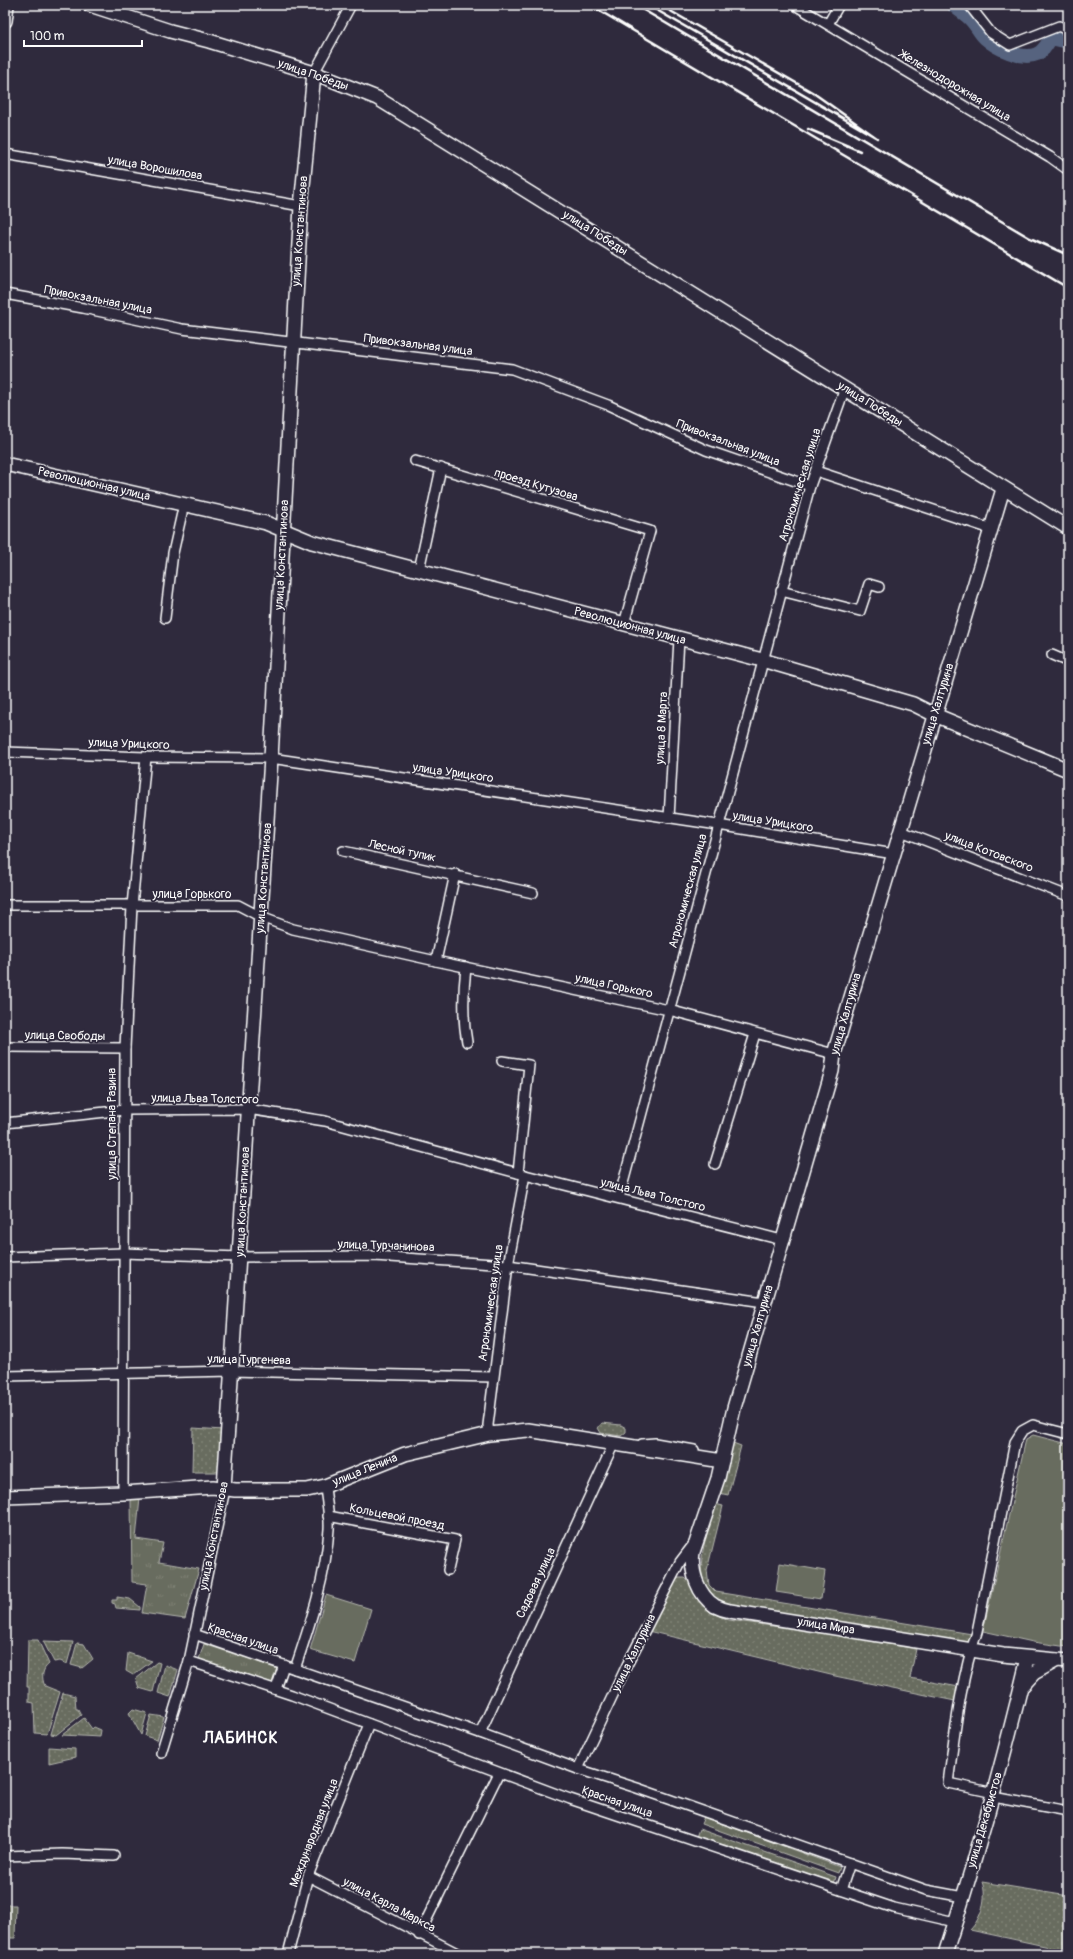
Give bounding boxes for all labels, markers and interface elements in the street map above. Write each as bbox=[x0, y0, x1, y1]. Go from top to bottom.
scale bar bbox=[24, 22, 142, 48]
text: 100 m bbox=[30, 29, 65, 44]
street label: Железнодорожная улица bbox=[895, 46, 1014, 125]
street label: улица Победы bbox=[275, 56, 351, 94]
street label: улица Ворошилова bbox=[105, 152, 204, 184]
street label: улица Константинова bbox=[289, 175, 311, 288]
street label: улица Победы bbox=[559, 207, 631, 259]
street label: Привокзальная улица bbox=[43, 282, 154, 318]
street label: Привокзальная улица bbox=[363, 331, 474, 359]
street label: улица Победы bbox=[834, 378, 906, 430]
street label: Привокзальная улица bbox=[674, 416, 782, 470]
street label: Агрономическая улица bbox=[776, 426, 824, 543]
street label: Революционная улица bbox=[36, 464, 152, 504]
street label: проезд Кутузова bbox=[492, 465, 580, 505]
street label: улица Константинова bbox=[272, 499, 292, 612]
street label: Революционная улица bbox=[573, 604, 688, 648]
street label: улица Халтурина bbox=[918, 661, 958, 748]
street label: улица 8 Марта bbox=[653, 691, 671, 766]
street label: улица Урицкого bbox=[87, 735, 170, 753]
street label: улица Урицкого bbox=[411, 760, 495, 786]
street label: улица Урицкого bbox=[731, 808, 815, 836]
street label: улица Константинова bbox=[253, 822, 275, 935]
street label: улица Котовского bbox=[942, 828, 1036, 876]
street label: Агрономическая улица bbox=[666, 832, 711, 950]
street label: Лесной тупик bbox=[366, 836, 437, 865]
street label: улица Горького bbox=[151, 887, 232, 902]
street label: улица Горького bbox=[573, 970, 655, 1002]
street label: улица Халтурина bbox=[827, 971, 865, 1058]
street label: улица Свободы bbox=[24, 1028, 106, 1044]
street label: улица Степана Разина bbox=[105, 1068, 120, 1181]
street label: улица Льва Толстого bbox=[150, 1091, 259, 1107]
street label: улица Константинова bbox=[233, 1146, 253, 1259]
street label: улица Льва Толстого bbox=[598, 1174, 708, 1215]
street label: улица Турчанинова bbox=[336, 1237, 435, 1255]
street label: Агрономическая улица bbox=[475, 1243, 507, 1362]
street label: улица Халтурина bbox=[739, 1283, 777, 1370]
street label: улица Тургенева bbox=[206, 1352, 291, 1368]
street label: улица Ленина bbox=[330, 1450, 400, 1490]
street label: улица Константинова bbox=[196, 1480, 232, 1593]
street label: Кольцевой проезд bbox=[348, 1500, 447, 1534]
street label: Садовая улица bbox=[513, 1545, 559, 1621]
street label: улица Халтурина bbox=[608, 1611, 659, 1695]
street label: улица Мира bbox=[795, 1614, 856, 1638]
street label: Красная улица bbox=[206, 1620, 281, 1658]
district label: ЛАБИНСК bbox=[202, 1728, 279, 1748]
street label: улица Декабристов bbox=[964, 1770, 1006, 1871]
street label: Международная улица bbox=[286, 1776, 342, 1889]
street label: Красная улица bbox=[580, 1783, 655, 1821]
street label: улица Карла Маркса bbox=[339, 1874, 438, 1936]

